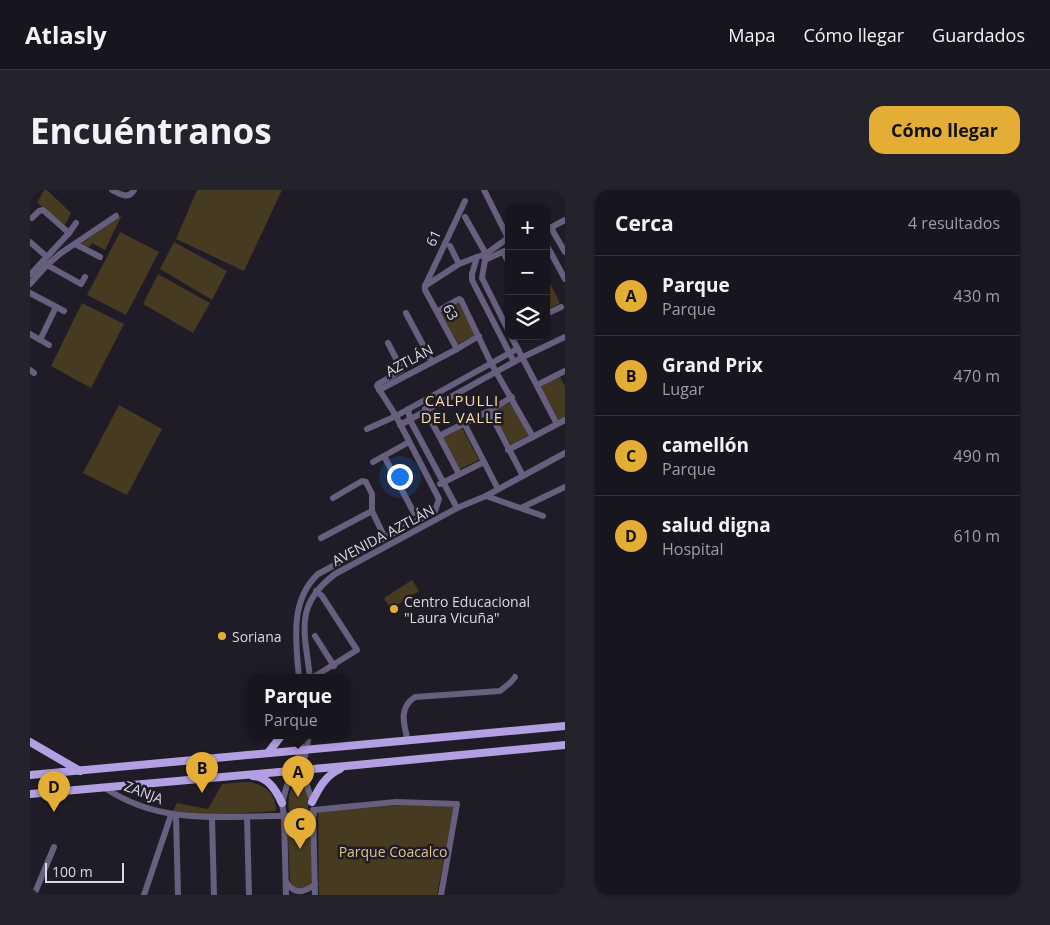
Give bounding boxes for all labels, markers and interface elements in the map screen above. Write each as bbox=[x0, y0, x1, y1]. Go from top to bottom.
text: Atlasly bbox=[25, 18, 107, 51]
text: Mapa bbox=[728, 23, 775, 47]
text: Cómo llegar bbox=[803, 23, 904, 47]
text: Guardados bbox=[932, 23, 1025, 47]
button: Cómo llegar bbox=[869, 106, 1020, 154]
text: Encuéntranos bbox=[30, 107, 272, 154]
map controls bbox=[505, 205, 550, 340]
button: + bbox=[505, 205, 550, 250]
text: Cerca bbox=[615, 209, 674, 237]
text: 4 resultados bbox=[908, 212, 1000, 234]
street label: 61 bbox=[421, 227, 445, 249]
button: − bbox=[505, 250, 550, 295]
text: Parque bbox=[662, 272, 730, 298]
text: A bbox=[625, 285, 637, 307]
text: 430 m bbox=[954, 285, 1000, 307]
button: layers bbox=[505, 295, 550, 340]
text: Parque bbox=[662, 298, 716, 320]
street label: 63 bbox=[439, 300, 463, 324]
street label: AZTLÁN bbox=[382, 340, 436, 380]
text: Grand Prix bbox=[662, 352, 763, 378]
text: B bbox=[626, 365, 636, 387]
text: 470 m bbox=[954, 365, 1000, 387]
text: Lugar bbox=[662, 378, 704, 400]
district label: CALPULLI DEL VALLE bbox=[421, 390, 503, 427]
text: camellón bbox=[662, 432, 749, 458]
text: C bbox=[626, 445, 636, 467]
text: 490 m bbox=[954, 445, 1000, 467]
text: Parque bbox=[662, 458, 716, 480]
your location bbox=[387, 464, 413, 490]
street label: AVENIDA AZTLÁN bbox=[328, 500, 438, 570]
text: salud digna bbox=[662, 512, 771, 538]
text: D bbox=[625, 525, 637, 547]
text: 610 m bbox=[954, 525, 1000, 547]
text: Hospital bbox=[662, 538, 724, 560]
place label: Centro Educacional "Laura Vicuña" bbox=[404, 592, 530, 627]
marker: Centro Educacional "Laura Vicuña" bbox=[388, 603, 400, 615]
place label: Soriana bbox=[232, 627, 282, 646]
marker: Soriana bbox=[216, 630, 228, 642]
popup bbox=[247, 674, 349, 739]
text: Parque bbox=[264, 683, 332, 709]
text: Parque bbox=[264, 709, 318, 731]
pin: B bbox=[186, 752, 218, 793]
pin: A bbox=[282, 756, 314, 797]
pin: D bbox=[38, 771, 70, 812]
street label: ZANJA bbox=[122, 776, 166, 808]
pin: C bbox=[284, 808, 316, 849]
park label: Parque Coacalco bbox=[339, 842, 447, 861]
scale bar bbox=[45, 860, 124, 883]
text: 100 m bbox=[52, 862, 93, 881]

